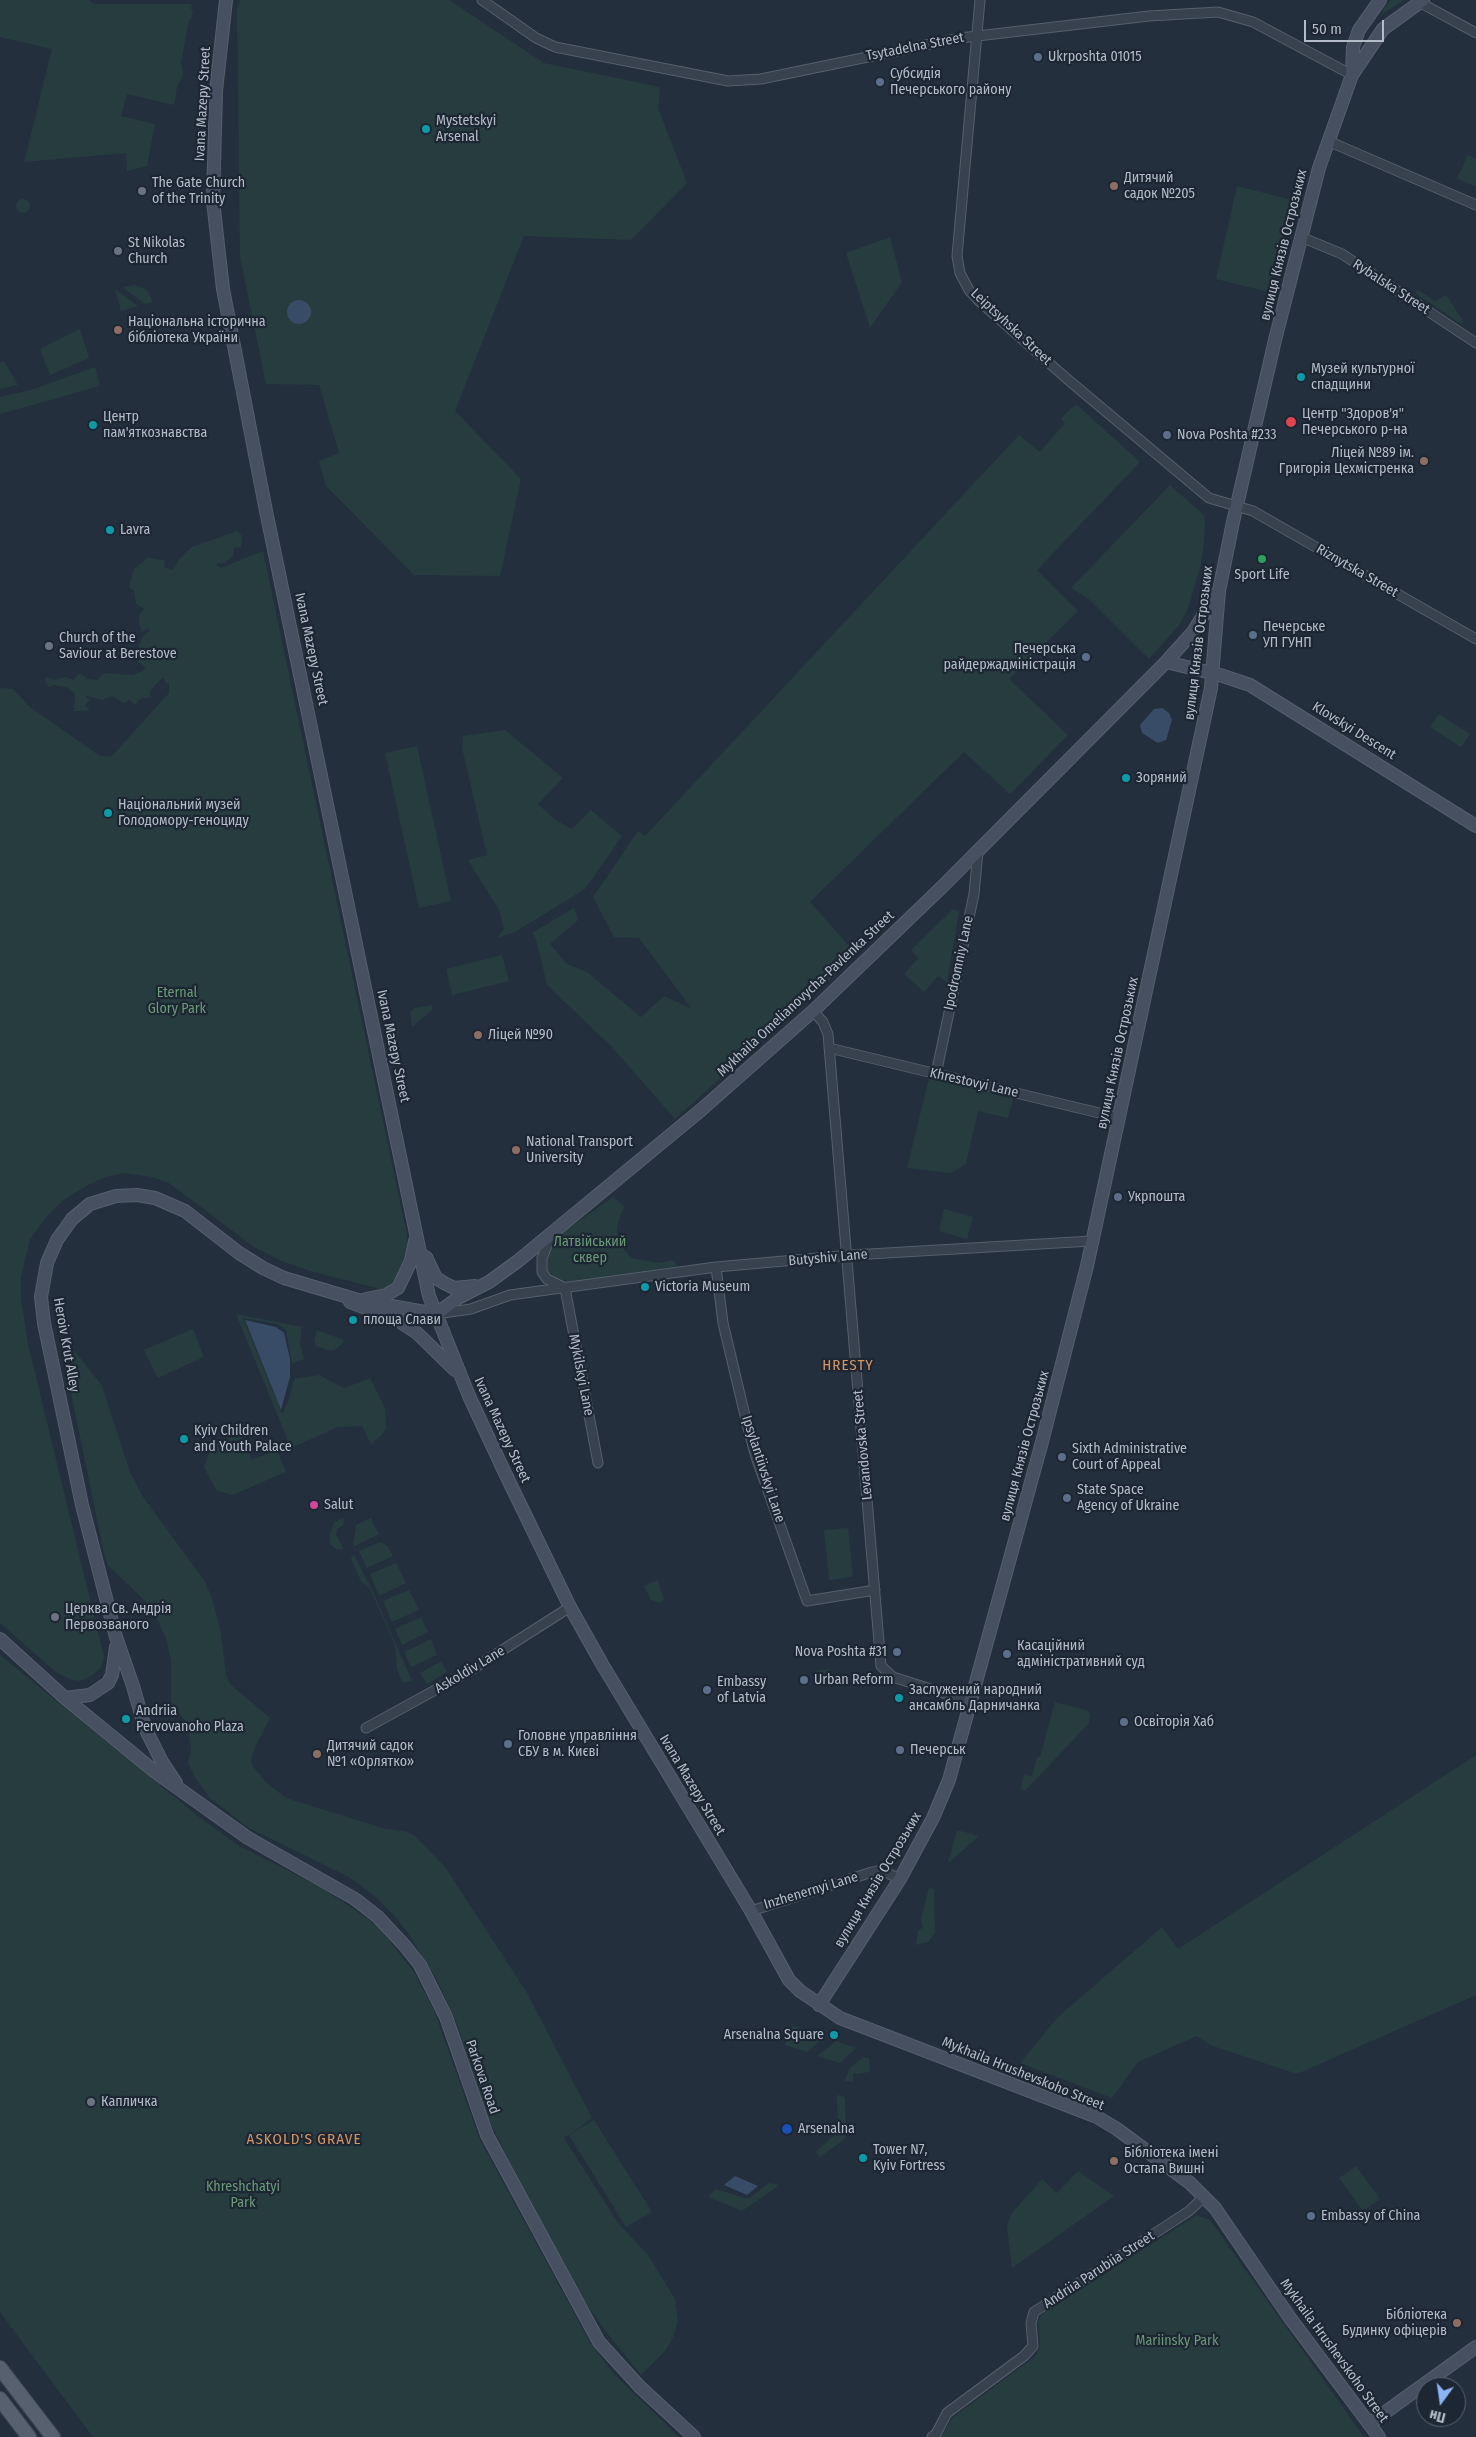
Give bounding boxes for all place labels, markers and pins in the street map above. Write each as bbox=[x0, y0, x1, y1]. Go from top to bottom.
place label: Ukrposhta 01015 bbox=[1048, 49, 1142, 65]
marker: Ukrposhta 01015 bbox=[1032, 51, 1044, 63]
place label: Субсидія Печерського району bbox=[890, 66, 1011, 98]
marker: Субсидія Печерського району bbox=[874, 76, 886, 88]
place label: Mystetskyi Arsenal bbox=[436, 113, 496, 146]
marker: Mystetskyi Arsenal bbox=[420, 123, 432, 135]
place label: Дитячий садок №205 bbox=[1124, 170, 1195, 202]
place label: The Gate Church of the Trinity bbox=[152, 175, 245, 208]
marker: Дитячий садок №205 bbox=[1108, 180, 1120, 192]
marker: The Gate Church of the Trinity bbox=[136, 185, 148, 197]
place label: St Nikolas Church bbox=[128, 235, 185, 268]
marker: St Nikolas Church bbox=[112, 245, 124, 257]
place label: Національна історична бібліотека України bbox=[128, 314, 266, 347]
marker: Національна історична бібліотека України bbox=[112, 324, 124, 336]
place label: Музей культурної спадщини bbox=[1311, 361, 1415, 394]
marker: Музей культурної спадщини bbox=[1295, 371, 1307, 383]
place label: Центр "Здоров'я" Печерського р-на bbox=[1302, 406, 1408, 438]
place label: Центр пам'яткознавства bbox=[103, 409, 207, 442]
marker: Центр "Здоров'я" Печерського р-на bbox=[1284, 415, 1298, 429]
marker: Центр пам'яткознавства bbox=[87, 419, 99, 431]
place label: Nova Poshta #233 bbox=[1177, 427, 1277, 443]
marker: Nova Poshta #233 bbox=[1161, 429, 1173, 441]
place label: Ліцей №89 ім. Григорія Цехмістренка bbox=[1279, 445, 1414, 478]
marker: Ліцей №89 ім. Григорія Цехмістренка bbox=[1418, 455, 1430, 467]
place label: Lavra bbox=[120, 522, 150, 538]
marker: Lavra bbox=[104, 524, 116, 536]
marker: Sport Life bbox=[1256, 553, 1268, 565]
place label: Sport Life bbox=[1234, 567, 1290, 583]
place label: Печерське УП ГУНП bbox=[1263, 619, 1325, 652]
marker: Печерське УП ГУНП bbox=[1247, 629, 1259, 641]
place label: Church of the Saviour at Berestove bbox=[59, 630, 177, 662]
marker: Church of the Saviour at Berestove bbox=[43, 640, 55, 652]
place label: Печерська райдержадміністрація bbox=[944, 641, 1076, 674]
marker: Печерська райдержадміністрація bbox=[1080, 651, 1092, 663]
place label: Зоряний bbox=[1136, 770, 1187, 786]
marker: Зоряний bbox=[1120, 772, 1132, 784]
place label: Національний музей Голодомору-геноциду bbox=[118, 797, 249, 830]
marker: Національний музей Голодомору-геноциду bbox=[102, 807, 114, 819]
place label: Ліцей №90 bbox=[488, 1027, 553, 1043]
marker: Ліцей №90 bbox=[472, 1029, 484, 1041]
place label: National Transport University bbox=[526, 1134, 633, 1166]
marker: National Transport University bbox=[510, 1144, 522, 1156]
place label: Укрпошта bbox=[1128, 1189, 1185, 1205]
marker: Укрпошта bbox=[1112, 1191, 1124, 1203]
place label: Victoria Museum bbox=[655, 1279, 750, 1295]
marker: Victoria Museum bbox=[639, 1281, 651, 1293]
place label: площа Слави bbox=[363, 1312, 441, 1328]
marker: площа Слави bbox=[347, 1314, 359, 1326]
place label: Kyiv Children and Youth Palace bbox=[194, 1423, 292, 1455]
marker: Kyiv Children and Youth Palace bbox=[178, 1433, 190, 1445]
place label: Sixth Administrative Court of Appeal bbox=[1072, 1441, 1187, 1474]
marker: Sixth Administrative Court of Appeal bbox=[1056, 1451, 1068, 1463]
place label: State Space Agency of Ukraine bbox=[1077, 1482, 1179, 1514]
marker: State Space Agency of Ukraine bbox=[1061, 1492, 1073, 1504]
place label: Salut bbox=[324, 1497, 353, 1513]
marker: Salut bbox=[308, 1499, 320, 1511]
place label: Церква Св. Андрія Первозваного bbox=[65, 1601, 171, 1634]
marker: Церква Св. Андрія Первозваного bbox=[49, 1611, 61, 1623]
place label: Касаційний адміністративний суд bbox=[1017, 1638, 1145, 1670]
place label: Nova Poshta #31 bbox=[795, 1644, 887, 1660]
marker: Nova Poshta #31 bbox=[891, 1646, 903, 1658]
marker: Касаційний адміністративний суд bbox=[1001, 1648, 1013, 1660]
place label: Urban Reform bbox=[814, 1672, 893, 1688]
place label: Embassy of Latvia bbox=[717, 1674, 766, 1706]
marker: Urban Reform bbox=[798, 1674, 810, 1686]
place label: Заслужений народний ансамбль Дарничанка bbox=[909, 1682, 1042, 1714]
marker: Embassy of Latvia bbox=[701, 1684, 713, 1696]
marker: Заслужений народний ансамбль Дарничанка bbox=[893, 1692, 905, 1704]
place label: Andriia Pervovanoho Plaza bbox=[136, 1703, 244, 1735]
marker: Andriia Pervovanoho Plaza bbox=[120, 1713, 132, 1725]
place label: Освіторія Хаб bbox=[1134, 1714, 1214, 1730]
marker: Освіторія Хаб bbox=[1118, 1716, 1130, 1728]
place label: Головне управління СБУ в м. Києві bbox=[518, 1728, 637, 1760]
place label: Дитячий садок №1 «Орлятко» bbox=[327, 1738, 414, 1770]
marker: Головне управління СБУ в м. Києві bbox=[502, 1738, 514, 1750]
place label: Печерськ bbox=[910, 1742, 966, 1758]
marker: Печерськ bbox=[894, 1744, 906, 1756]
marker: Дитячий садок №1 «Орлятко» bbox=[311, 1748, 323, 1760]
place label: Arsenalna Square bbox=[724, 2027, 824, 2043]
marker: Arsenalna Square bbox=[828, 2029, 840, 2041]
place label: Капличка bbox=[101, 2094, 158, 2110]
marker: Капличка bbox=[85, 2096, 97, 2108]
place label: Arsenalna bbox=[798, 2121, 855, 2137]
marker: Arsenalna bbox=[780, 2122, 794, 2136]
place label: Tower N7, Kyiv Fortress bbox=[873, 2142, 945, 2174]
place label: Бібліотека імені Остапа Вишні bbox=[1124, 2145, 1218, 2178]
marker: Tower N7, Kyiv Fortress bbox=[857, 2152, 869, 2164]
marker: Бібліотека імені Остапа Вишні bbox=[1108, 2155, 1120, 2167]
place label: Embassy of China bbox=[1321, 2208, 1420, 2224]
marker: Embassy of China bbox=[1305, 2210, 1317, 2222]
place label: Бібліотека Будинку офіцерів bbox=[1342, 2307, 1447, 2340]
marker: Бібліотека Будинку офіцерів bbox=[1451, 2317, 1463, 2329]

